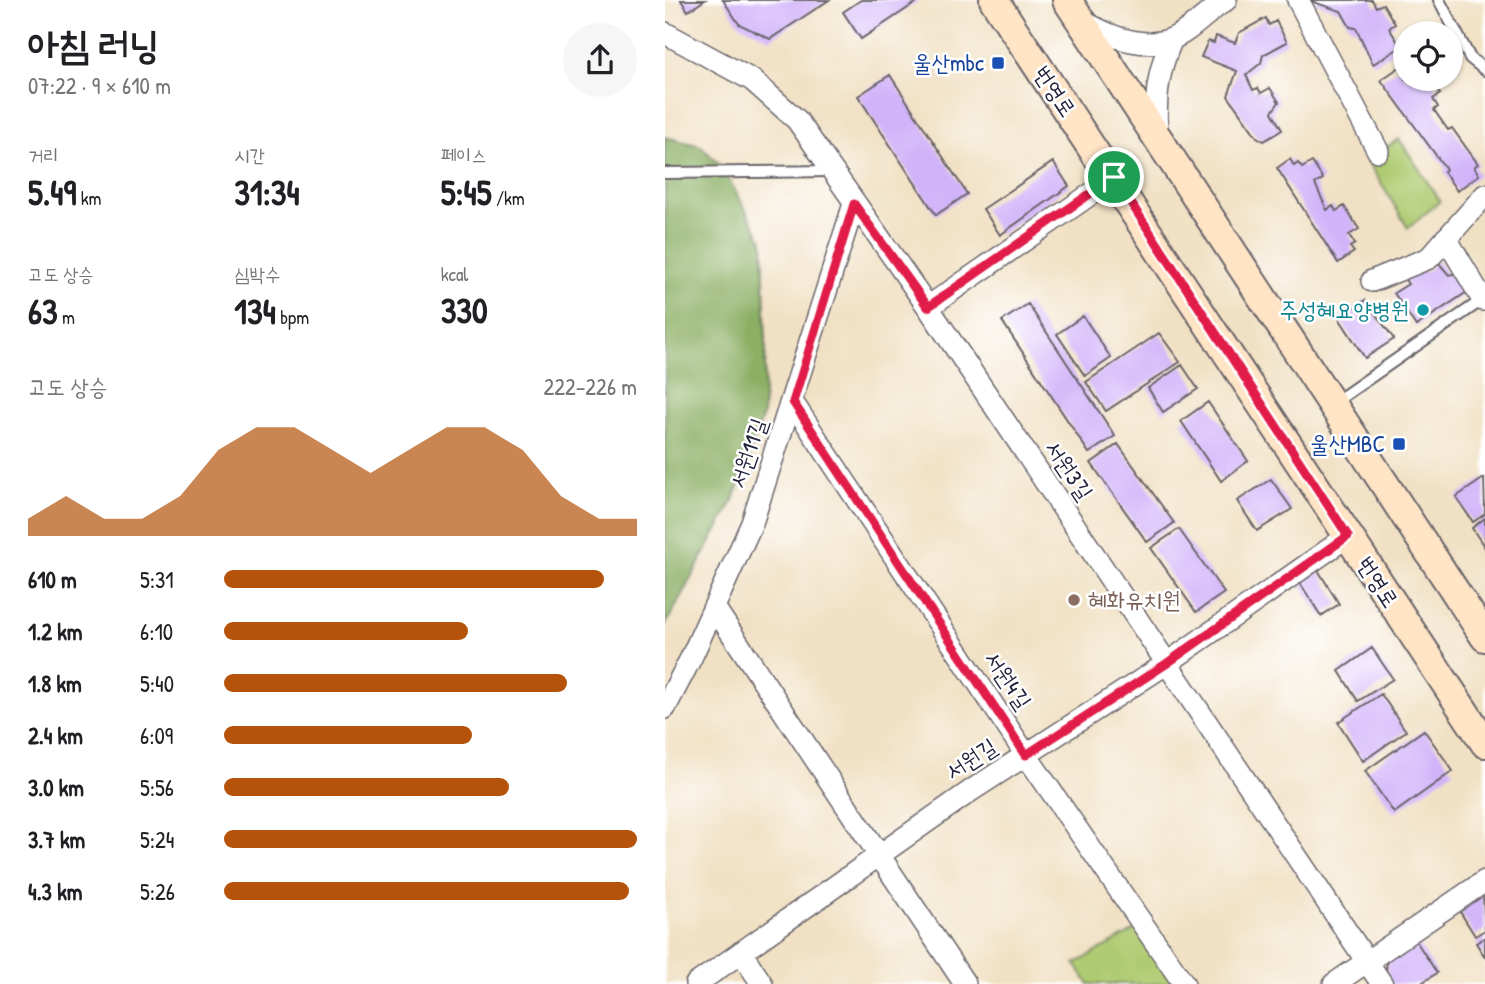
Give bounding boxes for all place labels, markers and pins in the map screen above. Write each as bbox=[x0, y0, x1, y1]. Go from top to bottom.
place label: 울산mbc bbox=[913, 47, 984, 78]
marker: 울산mbc bbox=[990, 55, 1006, 71]
pin bbox=[1084, 147, 1144, 207]
place label: 주성혜요양병원 bbox=[1279, 294, 1409, 325]
marker: 주성혜요양병원 bbox=[1415, 302, 1431, 318]
place label: 울산MBC bbox=[1310, 428, 1385, 459]
marker: 울산MBC bbox=[1391, 436, 1407, 452]
place label: 혜화유치원 bbox=[1088, 584, 1181, 615]
marker: 혜화유치원 bbox=[1066, 592, 1082, 608]

